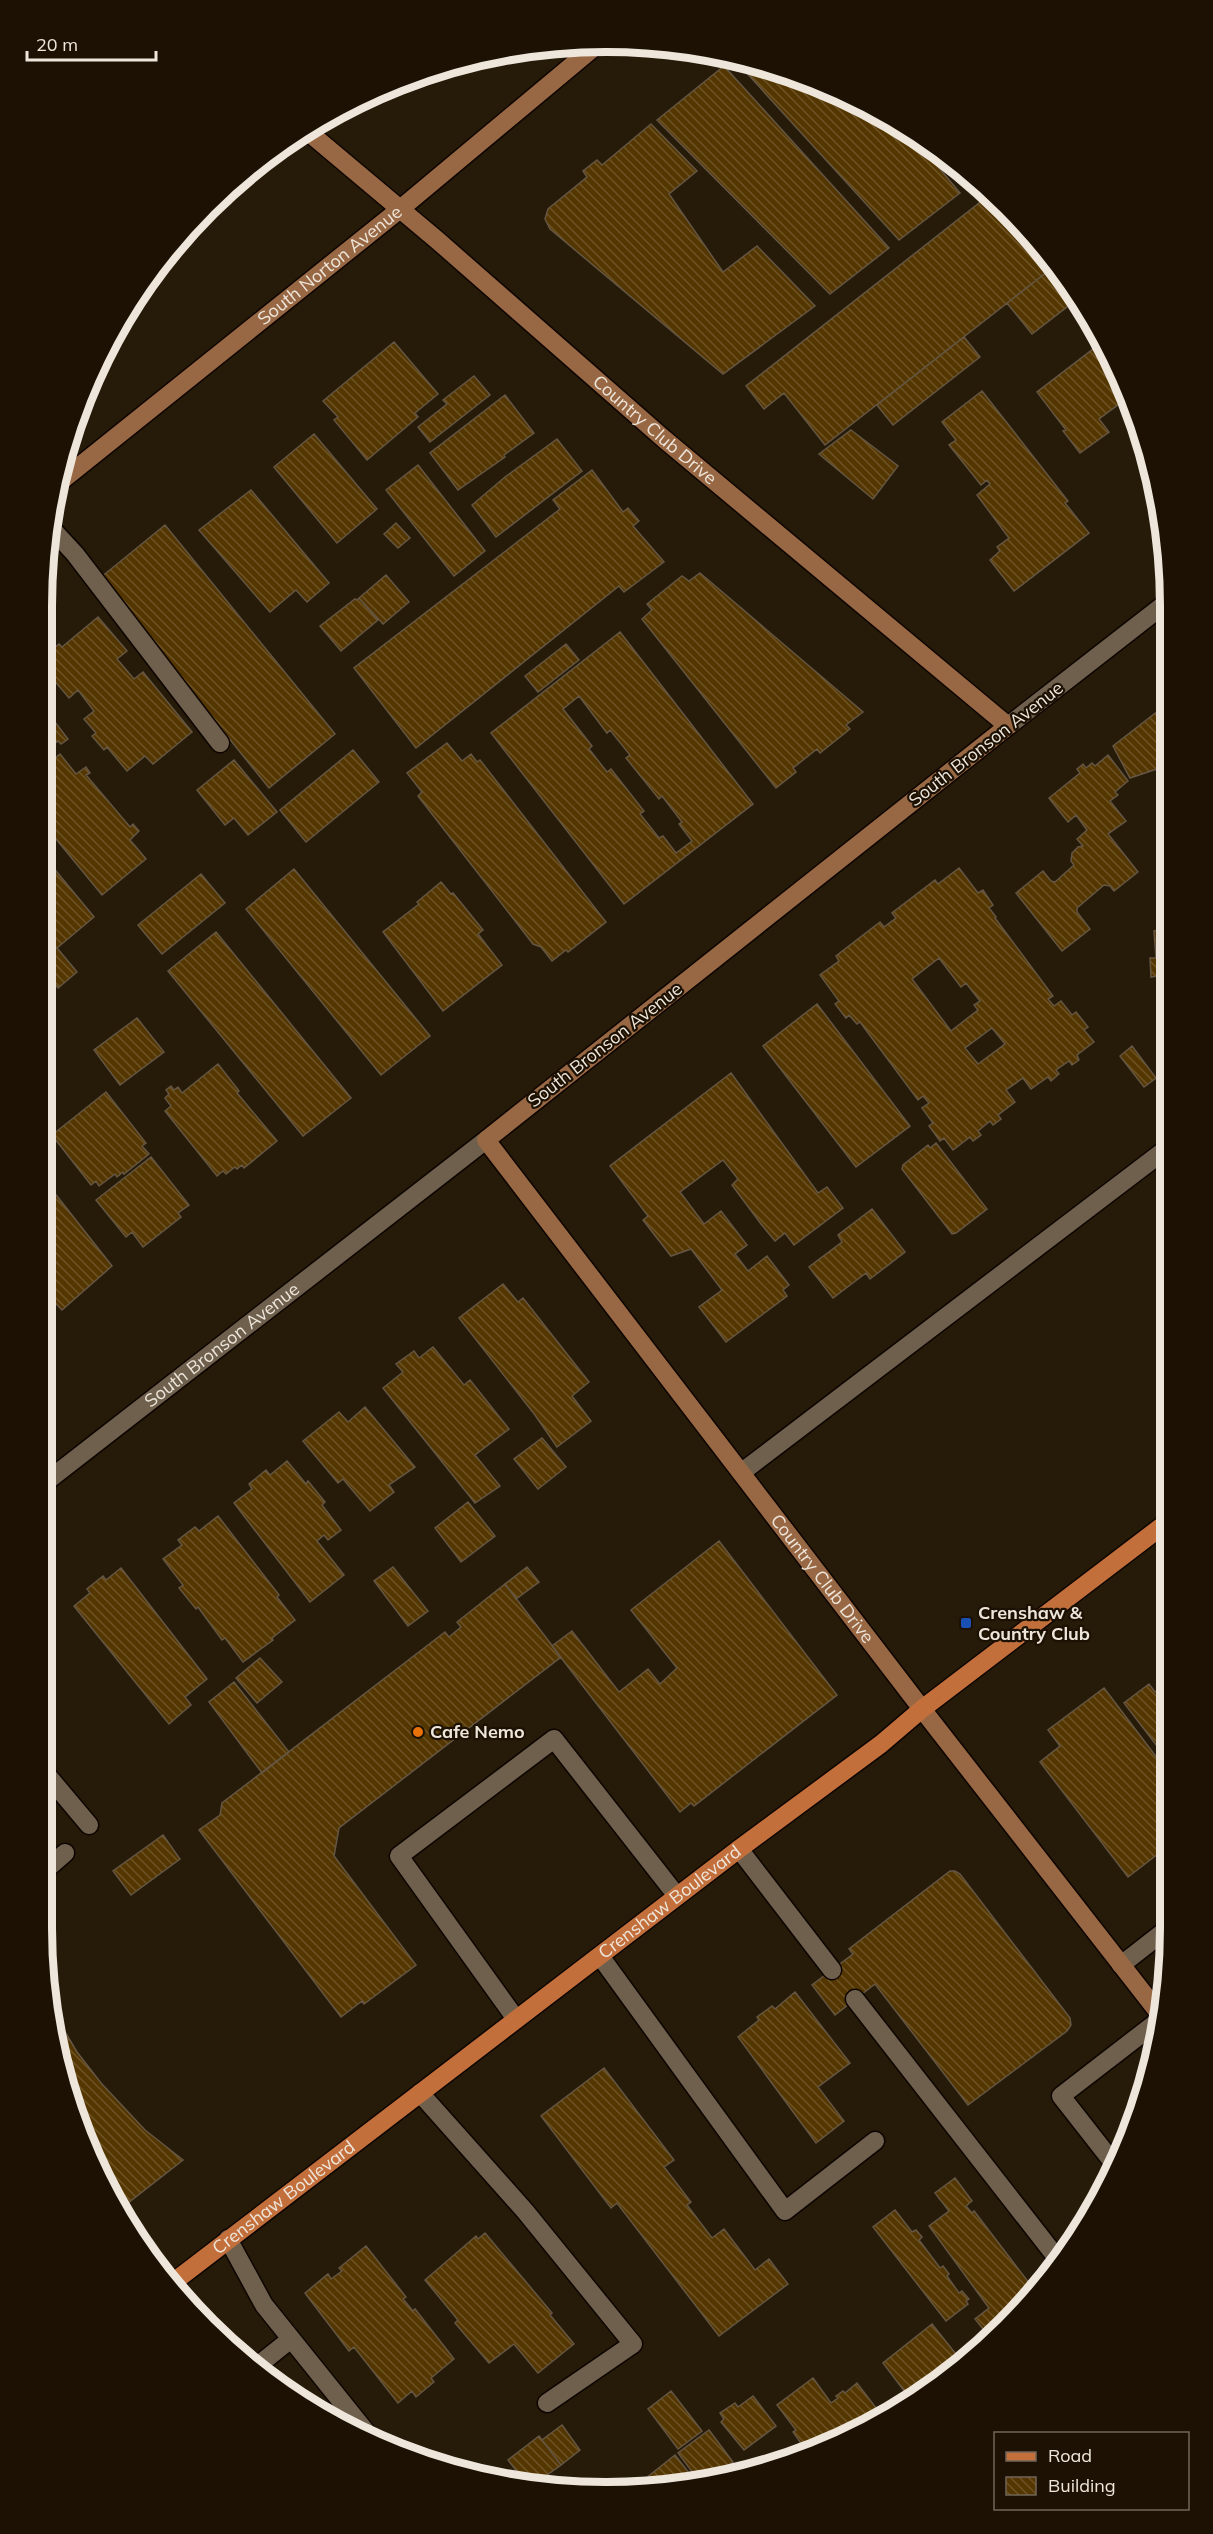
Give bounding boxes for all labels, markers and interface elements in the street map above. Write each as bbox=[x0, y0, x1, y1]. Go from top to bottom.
scale bar bbox=[27, 24, 156, 62]
text: 20 m bbox=[36, 33, 78, 56]
street label: South Norton Avenue bbox=[253, 200, 406, 330]
street label: Country Club Drive bbox=[588, 370, 722, 489]
street label: South Bronson Avenue bbox=[904, 676, 1068, 811]
street label: South Bronson Avenue bbox=[523, 977, 687, 1112]
street label: South Bronson Avenue bbox=[140, 1277, 304, 1412]
street label: Country Club Drive bbox=[766, 1509, 879, 1648]
place label: Crenshaw & Country Club bbox=[978, 1601, 1090, 1645]
marker: Crenshaw & Country Club bbox=[959, 1616, 973, 1630]
place label: Cafe Nemo bbox=[430, 1720, 525, 1743]
marker: Cafe Nemo bbox=[411, 1725, 425, 1739]
street label: Crenshaw Boulevard bbox=[593, 1840, 745, 1964]
street label: Crenshaw Boulevard bbox=[207, 2135, 360, 2259]
legend bbox=[994, 2432, 1189, 2510]
text: Road bbox=[1048, 2444, 1092, 2467]
text: Building bbox=[1048, 2474, 1116, 2497]

